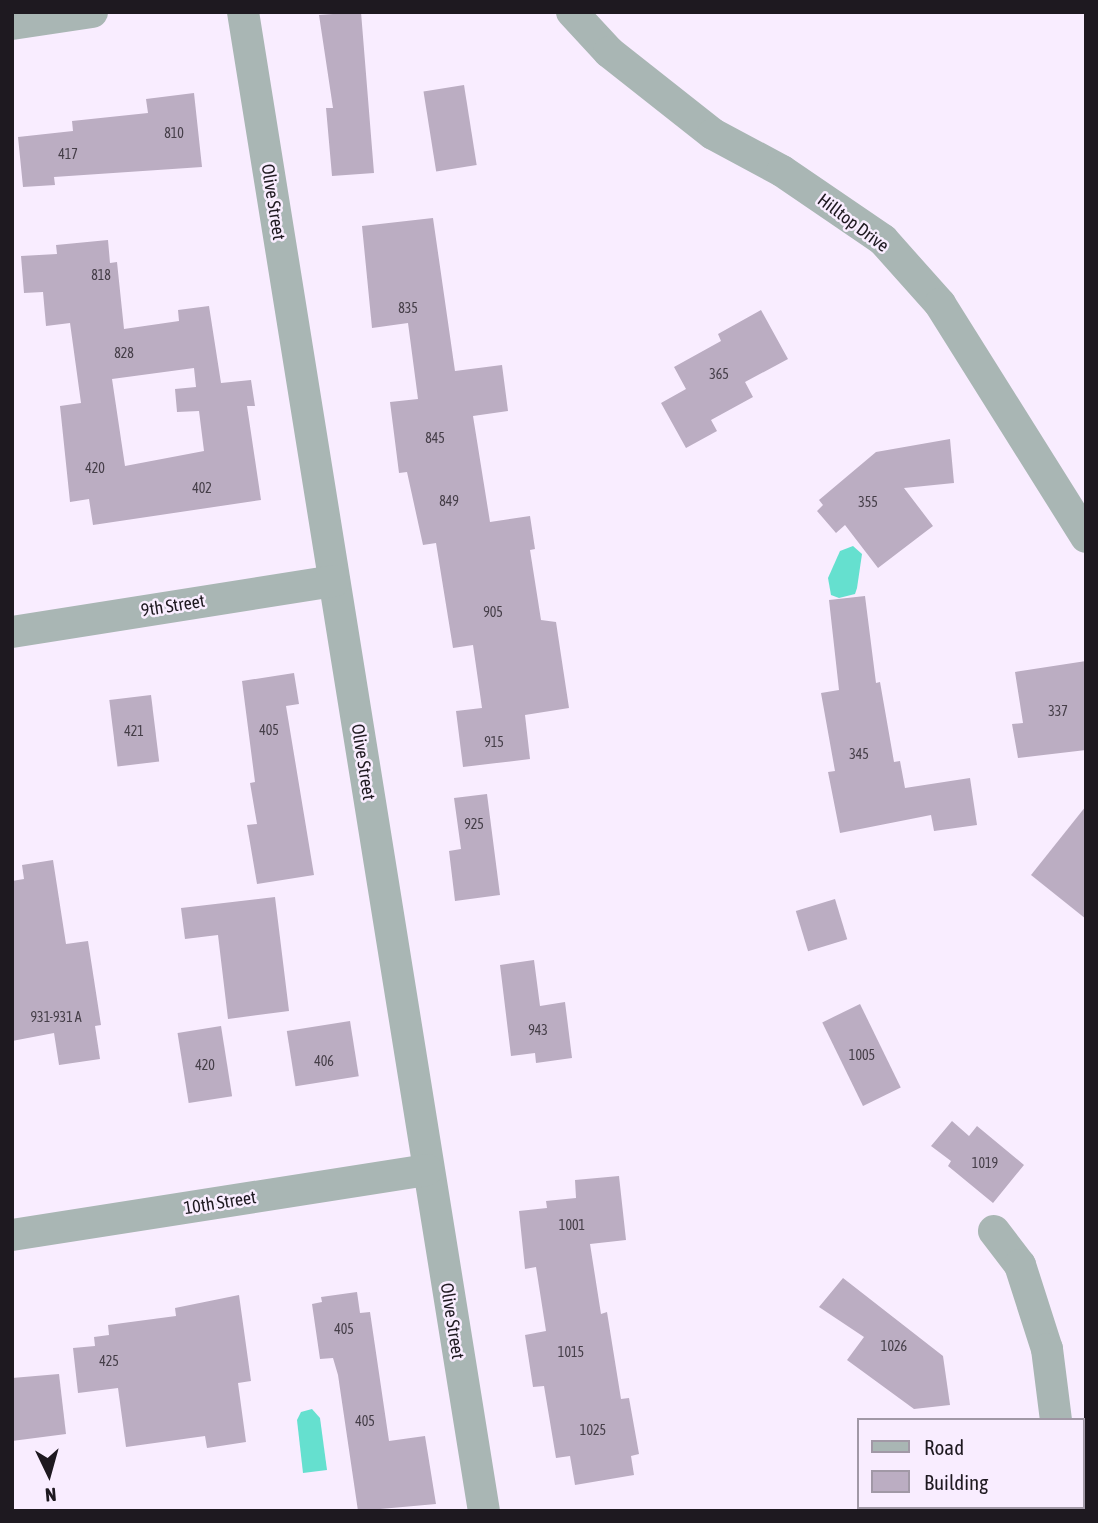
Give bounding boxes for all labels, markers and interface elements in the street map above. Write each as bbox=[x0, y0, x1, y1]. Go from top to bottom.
house number: 810 bbox=[164, 125, 184, 141]
house number: 417 bbox=[58, 146, 78, 162]
street label: Olive Street bbox=[256, 162, 290, 242]
street label: Hilltop Drive bbox=[813, 189, 893, 257]
house number: 818 bbox=[91, 267, 111, 283]
house number: 835 bbox=[398, 300, 418, 316]
house number: 828 bbox=[114, 345, 134, 361]
house number: 365 bbox=[709, 366, 729, 382]
house number: 845 bbox=[425, 430, 445, 446]
house number: 420 bbox=[85, 460, 105, 476]
house number: 402 bbox=[192, 480, 212, 496]
house number: 849 bbox=[439, 493, 459, 509]
house number: 355 bbox=[858, 494, 878, 510]
street label: 9th Street bbox=[140, 590, 206, 622]
house number: 905 bbox=[483, 604, 503, 620]
house number: 337 bbox=[1048, 703, 1068, 719]
house number: 405 bbox=[259, 722, 279, 738]
street label: Olive Street bbox=[346, 722, 380, 802]
house number: 421 bbox=[124, 723, 144, 739]
house number: 915 bbox=[484, 734, 504, 750]
house number: 345 bbox=[849, 746, 869, 762]
house number: 925 bbox=[464, 816, 484, 832]
house number: 931-931 A bbox=[30, 1009, 82, 1025]
house number: 943 bbox=[528, 1022, 548, 1038]
house number: 1005 bbox=[849, 1047, 875, 1063]
house number: 406 bbox=[314, 1053, 334, 1069]
house number: 420 bbox=[195, 1057, 215, 1073]
house number: 1019 bbox=[972, 1155, 998, 1171]
street label: 10th Street bbox=[182, 1187, 258, 1219]
house number: 1001 bbox=[559, 1217, 585, 1233]
street label: Olive Street bbox=[435, 1281, 469, 1361]
house number: 405 bbox=[334, 1321, 354, 1337]
house number: 1026 bbox=[881, 1338, 907, 1354]
house number: 1015 bbox=[558, 1344, 584, 1360]
house number: 425 bbox=[99, 1353, 119, 1369]
house number: 405 bbox=[355, 1413, 375, 1429]
legend bbox=[856, 1418, 1084, 1509]
house number: 1025 bbox=[580, 1422, 606, 1438]
text: Road bbox=[924, 1435, 964, 1459]
north arrow bbox=[14, 1439, 84, 1509]
text: Building bbox=[924, 1470, 988, 1494]
text: N bbox=[44, 1483, 57, 1506]

